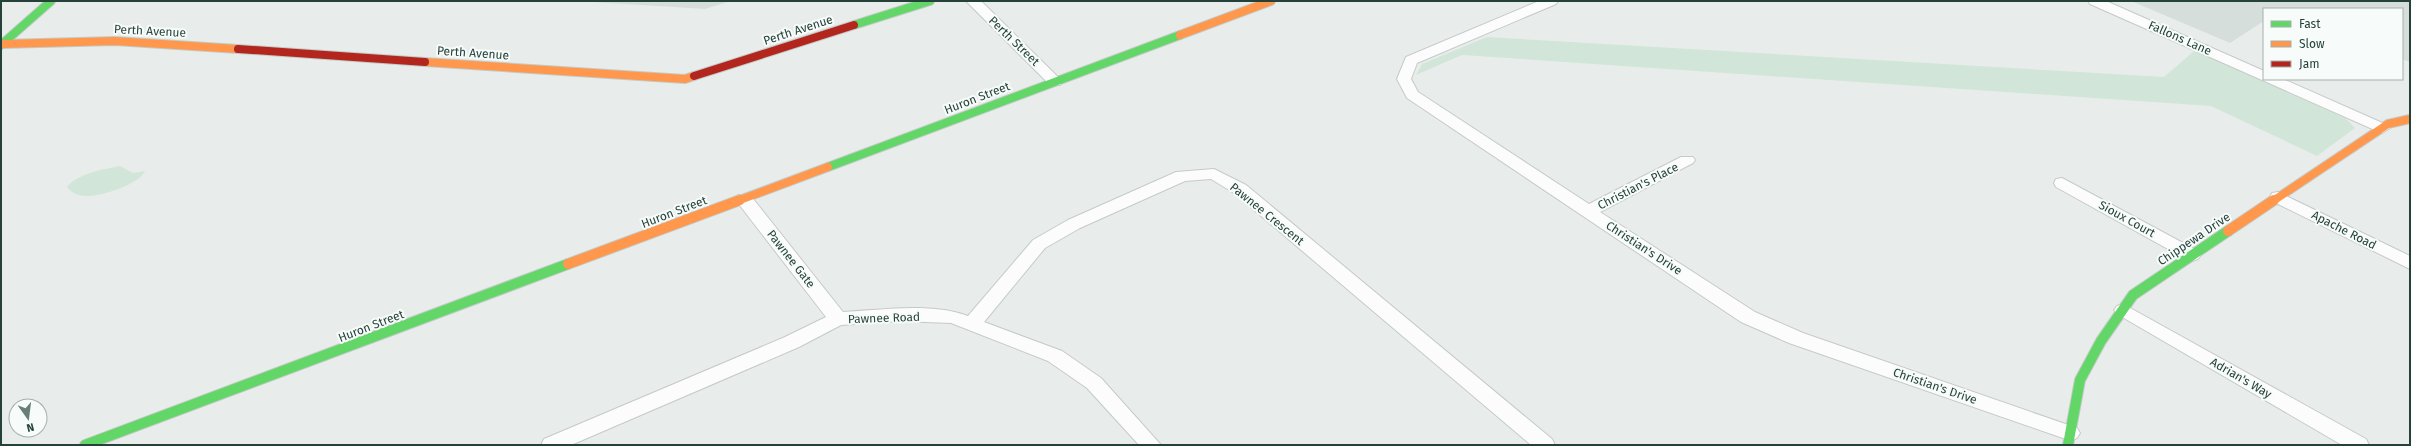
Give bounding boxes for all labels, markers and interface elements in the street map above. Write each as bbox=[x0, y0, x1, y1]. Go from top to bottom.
legend bbox=[2263, 8, 2403, 80]
street label: Perth Avenue bbox=[762, 12, 834, 48]
street label: Perth Street bbox=[986, 13, 1043, 69]
text: Fast bbox=[2299, 17, 2321, 31]
street label: Fallons Lane bbox=[2146, 18, 2214, 58]
street label: Perth Avenue bbox=[114, 22, 186, 40]
text: Slow bbox=[2299, 37, 2325, 51]
street label: Perth Avenue bbox=[437, 43, 509, 63]
text: Jam bbox=[2299, 57, 2319, 71]
street label: Huron Street bbox=[942, 79, 1012, 117]
street label: Christian's Place bbox=[1595, 160, 1681, 212]
street label: Pawnee Crescent bbox=[1227, 180, 1307, 249]
street label: Huron Street bbox=[639, 193, 709, 231]
street label: Sioux Court bbox=[2096, 198, 2158, 241]
street label: Apache Road bbox=[2309, 208, 2379, 252]
street label: Chippewa Drive bbox=[2155, 210, 2233, 268]
street label: Christian's Drive bbox=[1603, 218, 1685, 278]
street label: Pawnee Gate bbox=[764, 227, 818, 291]
street label: Huron Street bbox=[336, 307, 406, 345]
street label: Pawnee Road bbox=[848, 310, 920, 326]
street label: Adrian's Way bbox=[2208, 355, 2274, 401]
street label: Christian's Drive bbox=[1891, 365, 1979, 407]
north arrow bbox=[8, 398, 48, 438]
text: N bbox=[25, 420, 35, 434]

